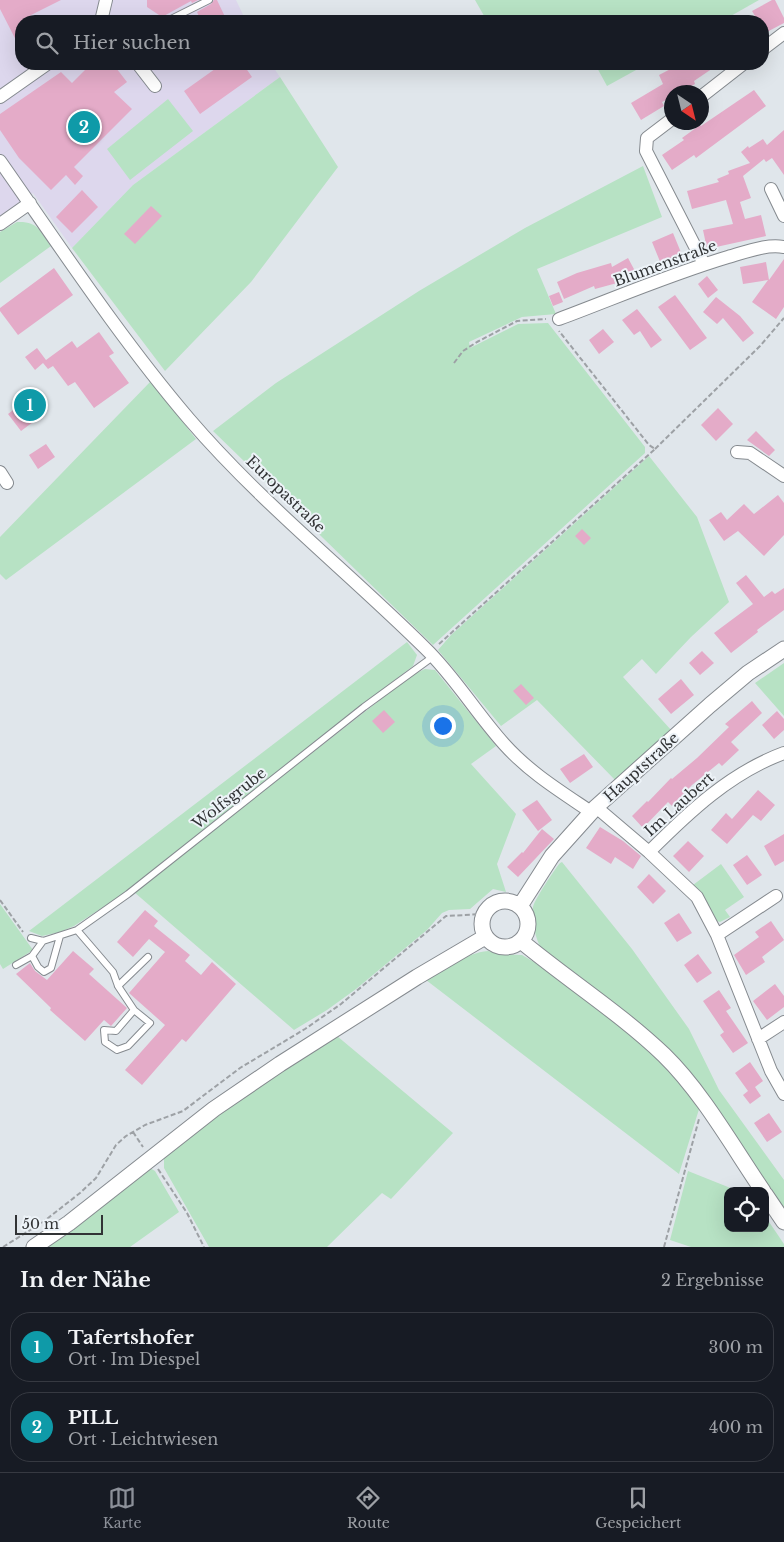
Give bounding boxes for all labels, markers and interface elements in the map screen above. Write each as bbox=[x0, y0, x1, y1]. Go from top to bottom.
search box bbox=[15, 15, 769, 70]
icon: search bbox=[33, 29, 61, 57]
text: Hier suchen bbox=[73, 31, 191, 54]
north arrow bbox=[664, 85, 709, 130]
pin: 2 bbox=[68, 108, 100, 146]
street label: Blumenstraße bbox=[611, 236, 719, 290]
pin: 1 bbox=[14, 386, 46, 424]
street label: Europastraße bbox=[242, 451, 330, 537]
your location bbox=[430, 713, 456, 739]
street label: Hauptstraße bbox=[599, 728, 683, 806]
street label: Wolfsgrube bbox=[187, 763, 270, 833]
street label: Im Laubert bbox=[640, 768, 718, 840]
map controls bbox=[724, 1187, 769, 1232]
button: locate bbox=[724, 1187, 769, 1232]
scale bar bbox=[15, 1212, 102, 1235]
text: 50 m bbox=[22, 1215, 59, 1233]
text: In der Nähe bbox=[20, 1267, 151, 1293]
text: 2 Ergebnisse bbox=[661, 1270, 764, 1290]
text: Tafertshofer bbox=[68, 1326, 194, 1349]
text: 1 bbox=[34, 1337, 40, 1357]
text: 300 m bbox=[709, 1337, 763, 1357]
text: Ort · Im Diespel bbox=[68, 1349, 200, 1369]
text: PILL bbox=[68, 1406, 118, 1429]
text: 2 bbox=[32, 1417, 42, 1437]
text: 400 m bbox=[709, 1417, 763, 1437]
text: Ort · Leichtwiesen bbox=[68, 1429, 218, 1449]
tab: Karte bbox=[103, 1484, 141, 1532]
tab: Route bbox=[347, 1484, 390, 1532]
tab: Gespeichert bbox=[595, 1484, 681, 1532]

